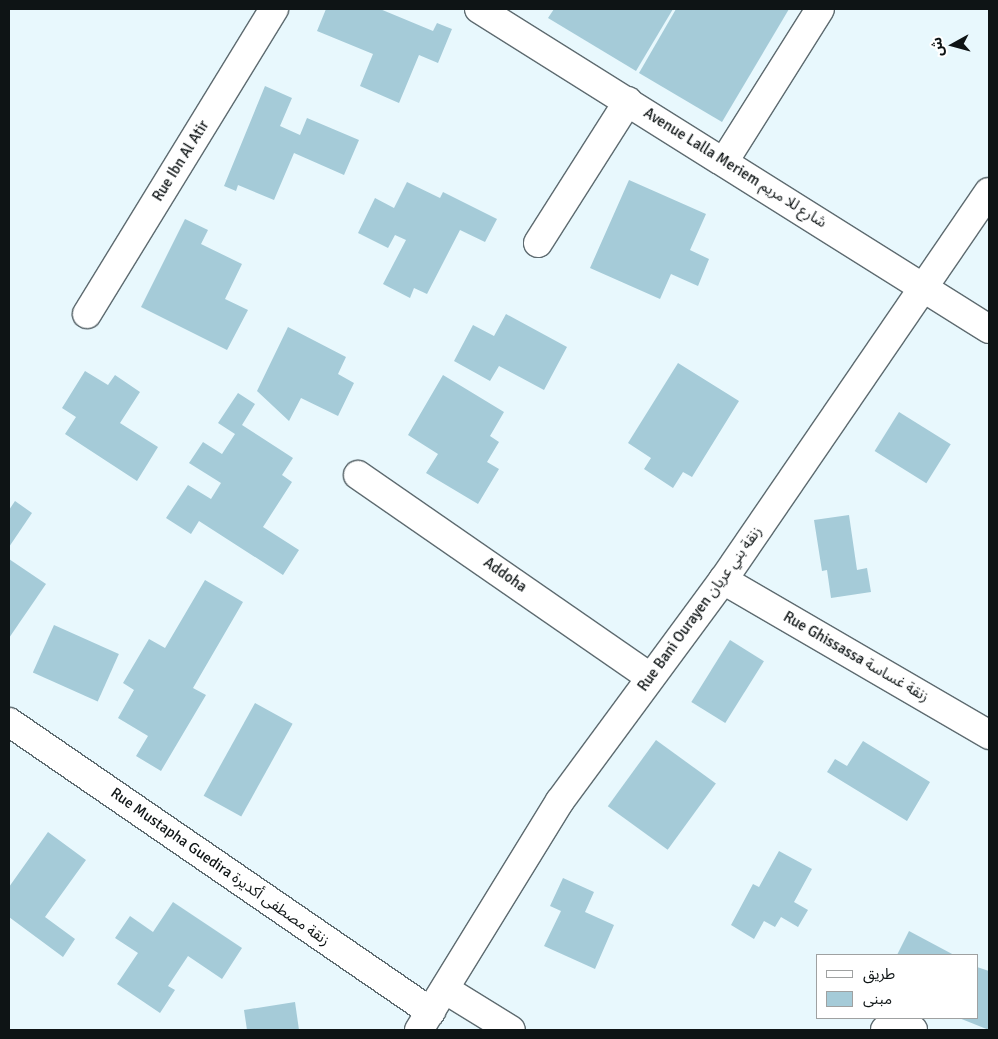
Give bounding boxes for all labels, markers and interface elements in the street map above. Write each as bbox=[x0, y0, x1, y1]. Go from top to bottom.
north arrow bbox=[928, 20, 978, 70]
text: ش bbox=[928, 36, 947, 57]
street label: Avenue Lalla Meriem شارع للا مريم bbox=[640, 104, 830, 232]
street label: Rue Ibn Al Atir bbox=[149, 117, 213, 205]
street label: Rue Bani Ourayen زنقة بني عريان bbox=[634, 523, 766, 695]
street label: Addoha bbox=[480, 554, 530, 596]
street label: Rue Ghissassa زنقة غساسة bbox=[780, 608, 932, 706]
street label: Rue Mustapha Guedira زنقة مصطفى أكديرة bbox=[107, 784, 333, 950]
legend bbox=[816, 954, 978, 1019]
text: طريق bbox=[863, 965, 895, 983]
text: مبنى bbox=[863, 990, 892, 1008]

